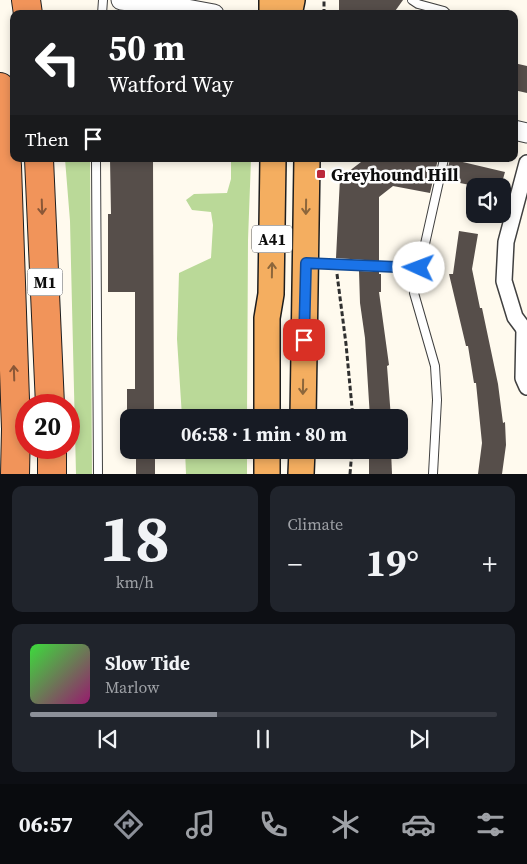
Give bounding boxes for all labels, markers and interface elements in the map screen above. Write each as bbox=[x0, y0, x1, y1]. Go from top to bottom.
text: 50 m bbox=[108, 24, 185, 72]
icon: left bbox=[25, 30, 90, 95]
text: Watford Way bbox=[108, 69, 233, 99]
icon: arrive bbox=[79, 125, 107, 153]
text: Then bbox=[25, 126, 69, 152]
place label: Greyhound Hill bbox=[331, 162, 459, 187]
marker: Greyhound Hill bbox=[315, 168, 327, 180]
map controls bbox=[466, 178, 511, 223]
button: sound bbox=[466, 178, 511, 223]
one-way arrow bbox=[37, 199, 47, 215]
one-way arrow bbox=[302, 199, 311, 215]
road number: A41 bbox=[252, 225, 292, 252]
position arrow bbox=[392, 241, 444, 293]
one-way arrow bbox=[267, 262, 276, 278]
road number: M1 bbox=[28, 268, 62, 296]
pin bbox=[283, 319, 325, 361]
icon: arrive bbox=[290, 326, 318, 354]
one-way arrow bbox=[9, 365, 19, 382]
one-way arrow bbox=[298, 379, 308, 395]
speed limit sign: 20 bbox=[15, 394, 80, 459]
text: 06:58 · 1 min · 80 m bbox=[181, 421, 347, 447]
text: 18 bbox=[100, 494, 170, 583]
text: Climate bbox=[288, 513, 343, 535]
text: 19° bbox=[365, 537, 419, 589]
text: − bbox=[288, 545, 302, 583]
text: + bbox=[482, 545, 497, 583]
text: km/h bbox=[116, 571, 154, 593]
text: Slow Tide bbox=[105, 650, 190, 676]
text: Marlow bbox=[105, 676, 160, 698]
icon: previous bbox=[94, 725, 122, 753]
icon: pause bbox=[249, 725, 277, 753]
icon: next bbox=[405, 725, 433, 753]
icon: directions bbox=[111, 807, 146, 842]
icon: music bbox=[183, 807, 218, 842]
icon: phone bbox=[256, 807, 291, 842]
icon: climate bbox=[328, 807, 363, 842]
icon: car bbox=[401, 807, 436, 842]
icon: filters bbox=[473, 807, 508, 842]
text: 06:57 bbox=[19, 809, 73, 839]

